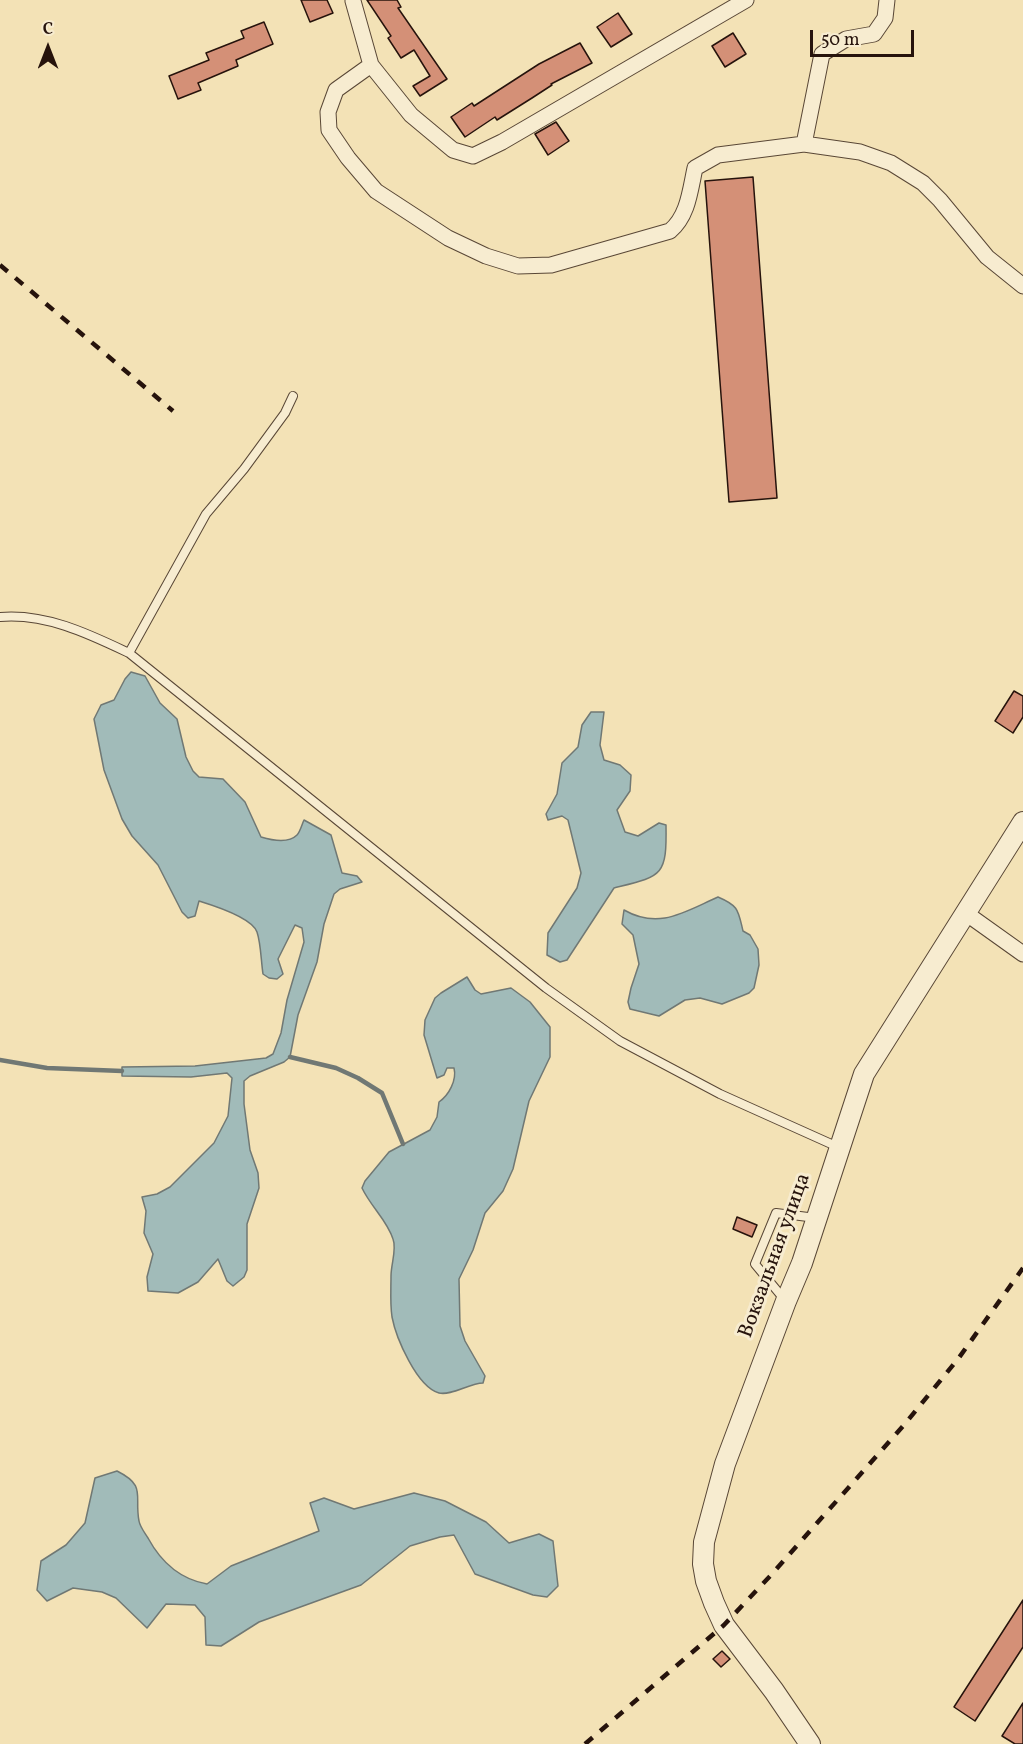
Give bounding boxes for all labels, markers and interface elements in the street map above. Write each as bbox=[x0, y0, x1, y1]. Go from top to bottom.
north arrow bbox=[18, 18, 78, 78]
scale bar bbox=[813, 18, 916, 56]
text: С bbox=[43, 19, 53, 41]
text: 50 m bbox=[821, 28, 860, 53]
street label: Вокзальная улица bbox=[734, 1170, 818, 1342]

